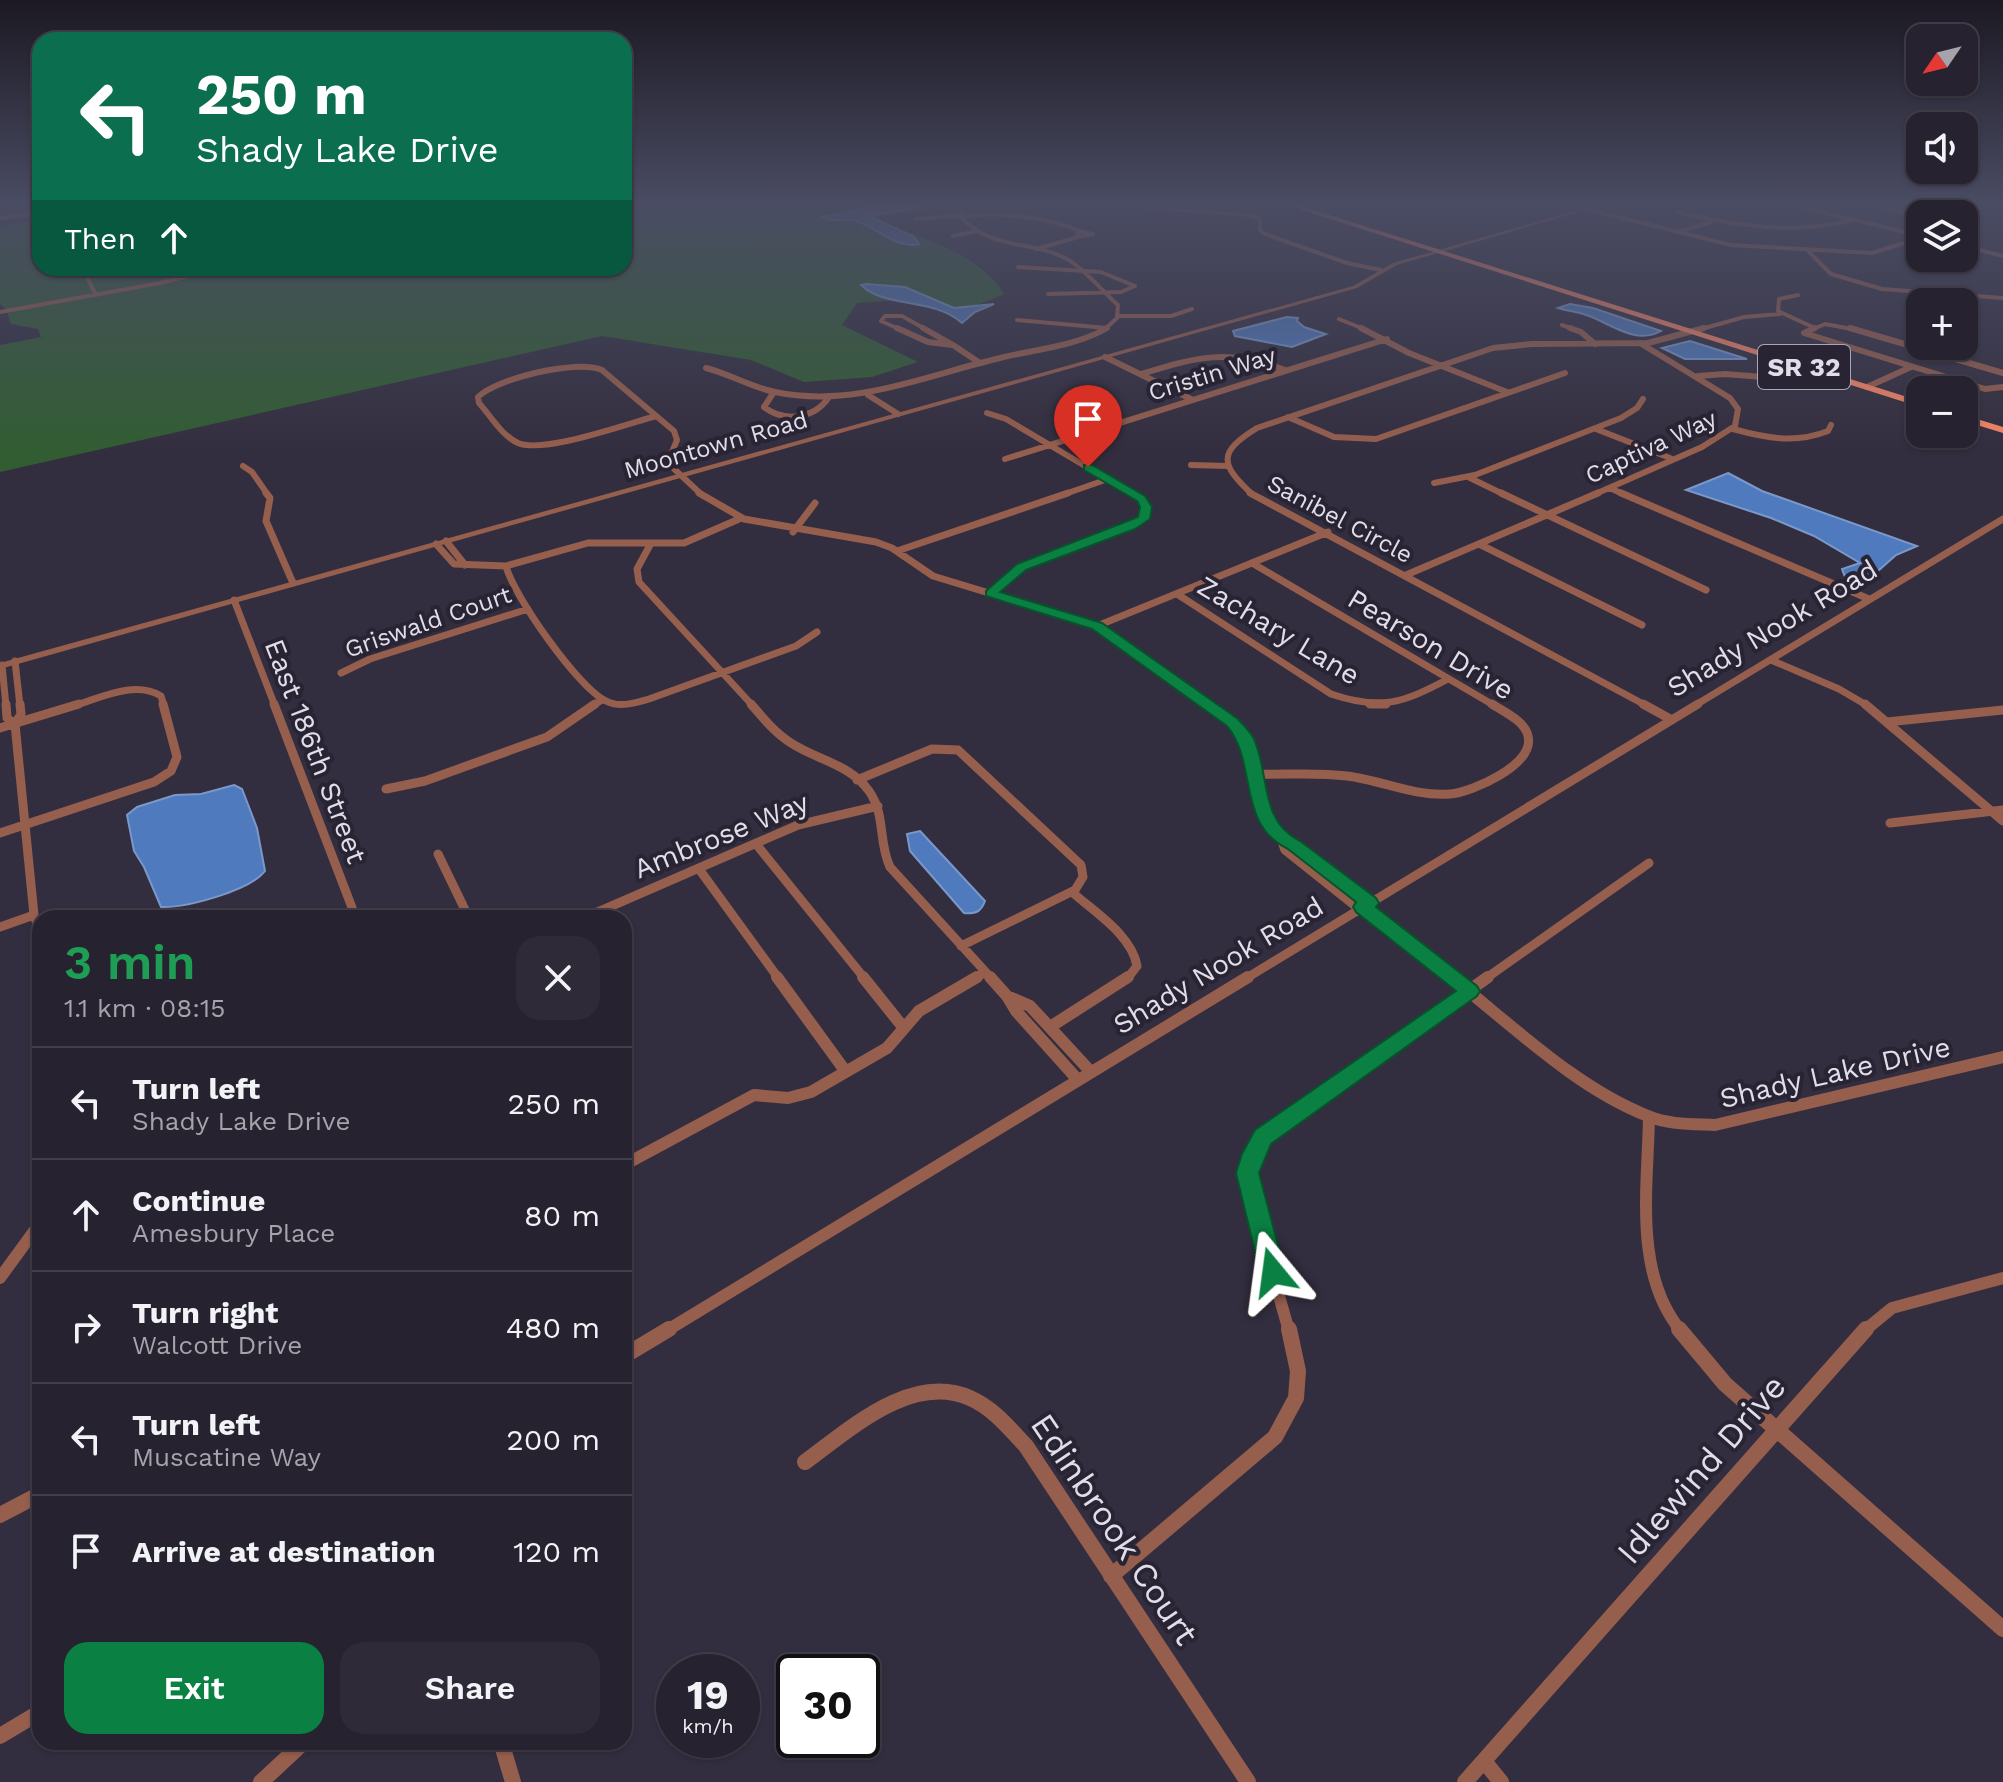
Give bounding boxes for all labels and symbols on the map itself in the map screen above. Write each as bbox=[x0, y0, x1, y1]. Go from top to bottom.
north arrow bbox=[1906, 24, 1978, 96]
street label: Cristin Way bbox=[1145, 341, 1280, 407]
road number: SR 32 bbox=[1758, 345, 1850, 389]
pin bbox=[1054, 385, 1122, 467]
street label: Captiva Way bbox=[1581, 404, 1722, 490]
street label: Moontown Road bbox=[621, 405, 811, 485]
street label: Sanibel Circle bbox=[1263, 469, 1417, 569]
street label: Shady Nook Road bbox=[1661, 553, 1883, 704]
street label: Zachary Lane bbox=[1192, 569, 1366, 692]
street label: Griswald Court bbox=[341, 580, 515, 664]
street label: Pearson Drive bbox=[1342, 582, 1520, 707]
street label: East 186th Street bbox=[258, 635, 374, 868]
street label: Ambrose Way bbox=[629, 785, 814, 886]
street label: Shady Nook Road bbox=[1107, 890, 1329, 1041]
street label: Shady Lake Drive bbox=[1717, 1030, 1953, 1115]
position arrow bbox=[1231, 1230, 1315, 1314]
street label: Idlewind Drive bbox=[1608, 1367, 1794, 1571]
street label: Edinbrook Court bbox=[1023, 1406, 1207, 1652]
speed limit sign: 30 bbox=[776, 1654, 880, 1758]

